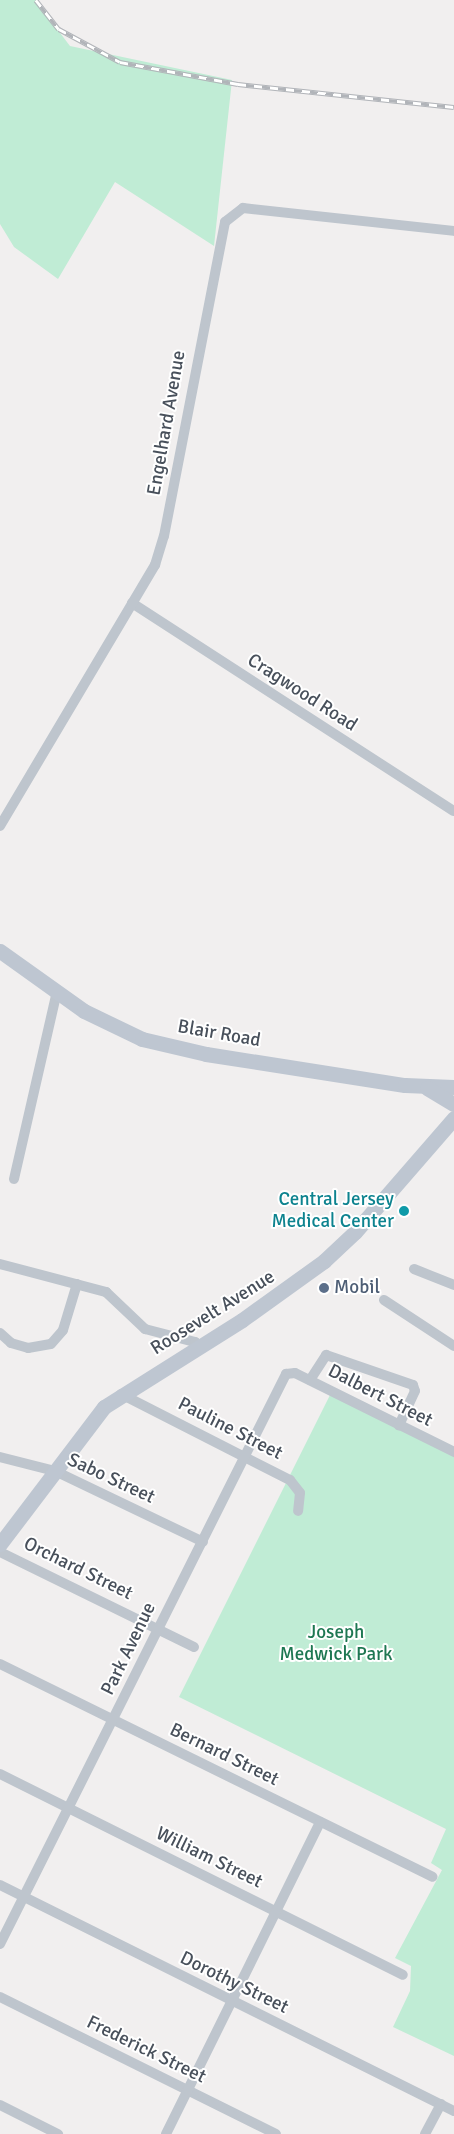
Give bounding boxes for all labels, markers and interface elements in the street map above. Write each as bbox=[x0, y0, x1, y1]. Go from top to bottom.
street label: Engelhard Avenue bbox=[143, 349, 191, 497]
street label: Cragwood Road bbox=[243, 649, 361, 737]
street label: Blair Road bbox=[176, 1016, 262, 1052]
place label: Central Jersey Medical Center bbox=[271, 1189, 394, 1233]
marker: Central Jersey Medical Center bbox=[398, 1205, 410, 1217]
street label: Roosevelt Avenue bbox=[147, 1266, 279, 1360]
place label: Mobil bbox=[334, 1277, 380, 1299]
marker: Mobil bbox=[318, 1282, 330, 1294]
street label: Dalbert Street bbox=[324, 1360, 436, 1432]
street label: Pauline Street bbox=[174, 1393, 286, 1465]
street label: Sabo Street bbox=[64, 1449, 158, 1509]
street label: Orchard Street bbox=[20, 1533, 136, 1605]
street label: Park Avenue bbox=[97, 1599, 161, 1699]
park label: Joseph Medwick Park bbox=[279, 1622, 393, 1666]
street label: Bernard Street bbox=[166, 1719, 282, 1791]
street label: William Street bbox=[152, 1822, 266, 1894]
street label: Dorothy Street bbox=[176, 1947, 292, 2019]
street label: Frederick Street bbox=[83, 2011, 209, 2089]

